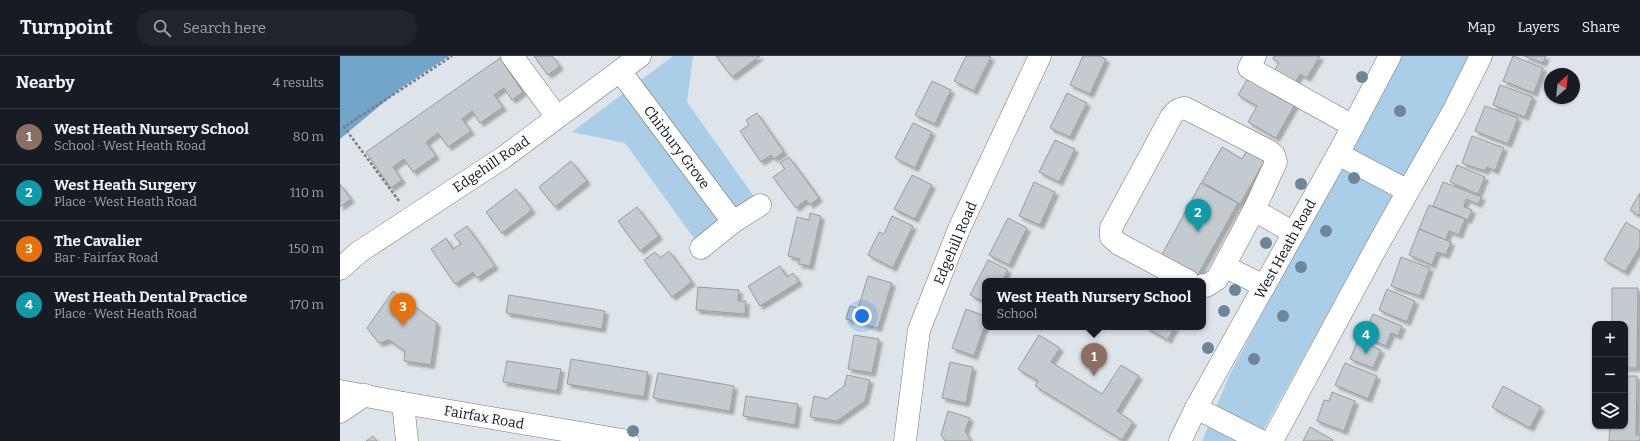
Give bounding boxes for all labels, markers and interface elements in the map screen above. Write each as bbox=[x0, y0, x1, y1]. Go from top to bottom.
search box bbox=[137, 10, 417, 46]
text: Turnpoint bbox=[20, 16, 113, 39]
icon: search bbox=[151, 17, 173, 39]
text: Search here bbox=[183, 19, 266, 37]
text: Map bbox=[1467, 19, 1495, 36]
text: Layers bbox=[1517, 19, 1560, 36]
text: Share bbox=[1582, 19, 1620, 36]
north arrow bbox=[1544, 68, 1580, 104]
text: Nearby bbox=[16, 72, 75, 93]
text: 4 results bbox=[272, 75, 324, 90]
street label: Chirbury Grove bbox=[640, 102, 713, 192]
text: West Heath Nursery School bbox=[54, 120, 249, 138]
text: 1 bbox=[26, 129, 32, 144]
text: 80 m bbox=[293, 129, 324, 144]
street label: Edgehill Road bbox=[450, 133, 533, 196]
text: School · West Heath Road bbox=[54, 138, 206, 153]
text: West Heath Surgery bbox=[54, 176, 196, 194]
text: 2 bbox=[25, 185, 33, 200]
text: 110 m bbox=[290, 185, 324, 200]
text: Place · West Heath Road bbox=[54, 194, 197, 209]
street label: West Heath Road bbox=[1251, 197, 1320, 302]
street label: Edgehill Road bbox=[930, 199, 981, 287]
pin: 2 bbox=[1185, 199, 1211, 232]
text: The Cavalier bbox=[54, 232, 142, 250]
text: 3 bbox=[25, 241, 33, 256]
text: 150 m bbox=[288, 241, 324, 256]
text: Bar · Fairfax Road bbox=[54, 250, 158, 265]
popup bbox=[982, 278, 1206, 330]
text: West Heath Dental Practice bbox=[54, 288, 247, 306]
text: West Heath Nursery School bbox=[997, 288, 1191, 306]
pin: 3 bbox=[390, 293, 416, 326]
text: 4 bbox=[25, 297, 33, 312]
text: 170 m bbox=[289, 297, 324, 312]
text: Place · West Heath Road bbox=[54, 306, 197, 321]
your location bbox=[852, 306, 872, 326]
text: School bbox=[997, 306, 1037, 321]
pin: 4 bbox=[1353, 321, 1379, 354]
map controls bbox=[1592, 321, 1628, 429]
button: + bbox=[1592, 321, 1628, 357]
pin: 1 bbox=[1081, 343, 1107, 376]
button: − bbox=[1592, 357, 1628, 393]
button: layers bbox=[1592, 393, 1628, 429]
street label: Fairfax Road bbox=[442, 402, 525, 433]

